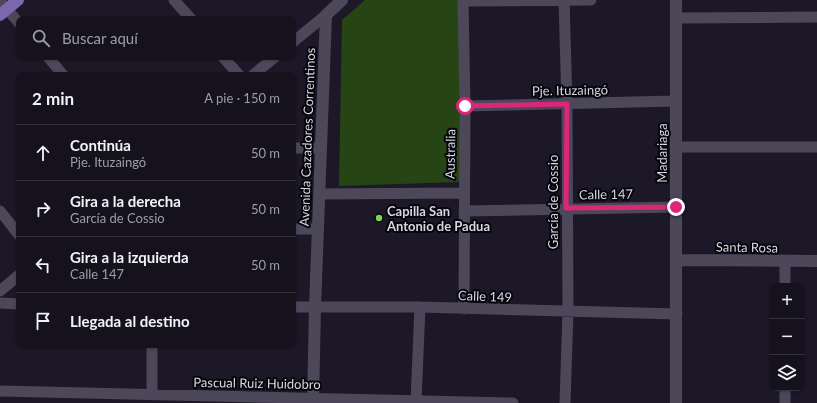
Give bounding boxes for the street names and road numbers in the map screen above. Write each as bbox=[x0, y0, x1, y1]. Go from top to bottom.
street label: Avenida Cazadores Correntinos bbox=[296, 47, 318, 227]
street label: Pje. Ituzaingó bbox=[532, 81, 608, 99]
street label: Madariaga bbox=[654, 123, 670, 183]
street label: Australia bbox=[442, 129, 458, 179]
street label: García de Cossio bbox=[545, 155, 561, 249]
street label: Calle 147 bbox=[579, 186, 634, 202]
street label: Santa Rosa bbox=[716, 238, 778, 256]
street label: Calle 149 bbox=[458, 287, 512, 305]
street label: Pascual Ruiz Huidobro bbox=[193, 374, 321, 392]

